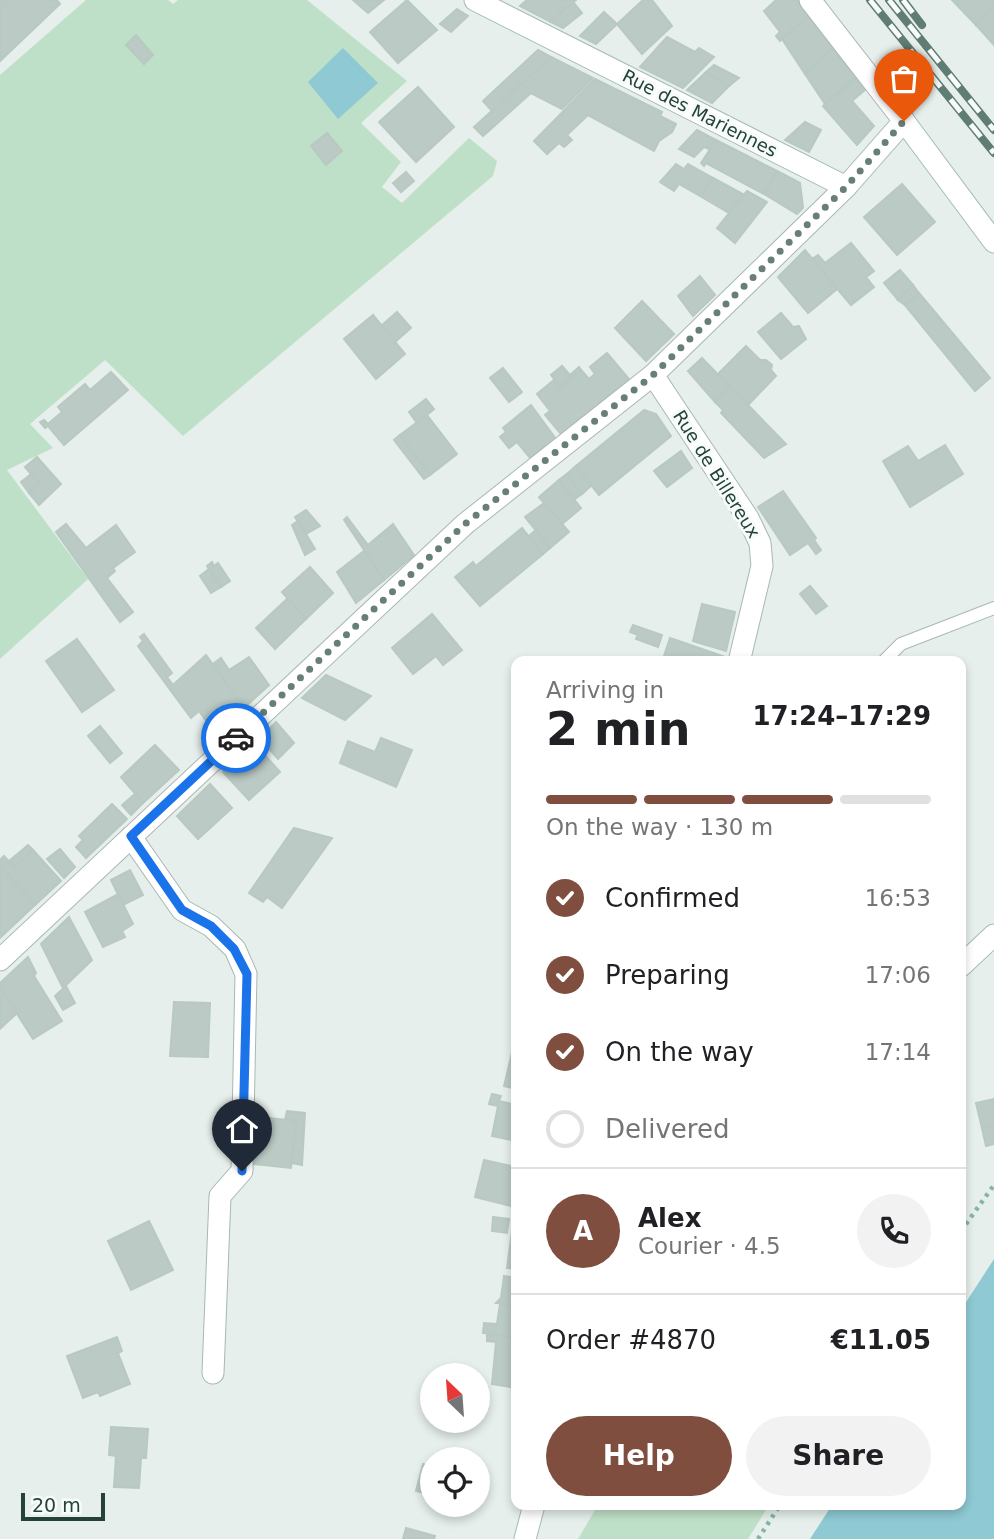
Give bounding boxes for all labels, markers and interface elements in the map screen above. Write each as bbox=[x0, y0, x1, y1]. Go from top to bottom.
pin bbox=[874, 49, 934, 121]
icon: bag bbox=[885, 60, 923, 98]
street label: Rue des Mariennes bbox=[619, 65, 781, 161]
street label: Rue de Billereux bbox=[669, 406, 765, 542]
text: Arriving in bbox=[546, 677, 664, 703]
text: 17:24–17:29 bbox=[752, 701, 931, 731]
text: 2 min bbox=[546, 702, 690, 756]
courier bbox=[201, 703, 271, 773]
icon: car bbox=[217, 719, 255, 757]
text: On the way · 130 m bbox=[546, 814, 773, 840]
icon: check bbox=[546, 879, 584, 917]
text: Confirmed bbox=[605, 883, 740, 913]
text: 16:53 bbox=[865, 885, 931, 911]
icon: check bbox=[546, 956, 584, 994]
text: Preparing bbox=[605, 960, 730, 990]
text: 17:06 bbox=[865, 962, 931, 988]
icon: check bbox=[546, 1033, 584, 1071]
text: On the way bbox=[605, 1037, 754, 1067]
text: 17:14 bbox=[865, 1039, 931, 1065]
pin bbox=[212, 1099, 272, 1171]
icon: home bbox=[223, 1110, 261, 1148]
text: Delivered bbox=[605, 1114, 729, 1144]
button: phone bbox=[857, 1194, 931, 1268]
text: Alex bbox=[638, 1203, 701, 1233]
text: A bbox=[573, 1216, 593, 1246]
text: Courier · 4.5 bbox=[638, 1233, 781, 1259]
text: Order #4870 bbox=[546, 1325, 716, 1355]
text: €11.05 bbox=[831, 1325, 931, 1355]
north arrow bbox=[420, 1363, 490, 1433]
map controls bbox=[420, 1363, 490, 1517]
button: Help bbox=[546, 1416, 732, 1496]
button: Share bbox=[746, 1416, 931, 1496]
button: locate bbox=[420, 1447, 490, 1517]
scale bar bbox=[21, 1490, 105, 1522]
text: 20 m bbox=[32, 1494, 81, 1516]

